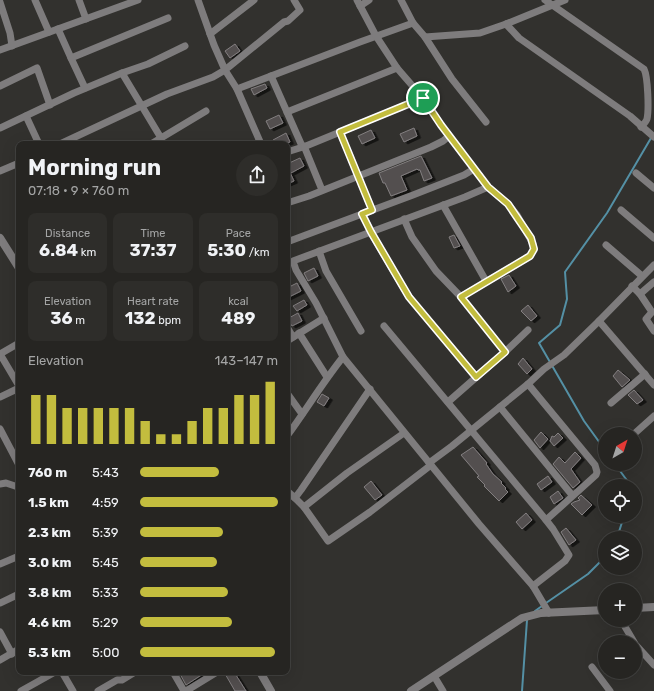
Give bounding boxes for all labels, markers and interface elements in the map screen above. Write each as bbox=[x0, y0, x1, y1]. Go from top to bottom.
pin bbox=[406, 81, 440, 115]
icon: arrive bbox=[412, 87, 434, 109]
text: Morning run bbox=[28, 154, 161, 181]
button: share bbox=[236, 154, 278, 196]
text: 07:18 · 9 × 760 m bbox=[28, 183, 129, 198]
text: Distance bbox=[45, 227, 90, 240]
text: Time bbox=[141, 227, 165, 240]
text: Pace bbox=[226, 227, 251, 240]
text: 6.84 bbox=[39, 240, 78, 260]
text: 37:37 bbox=[130, 240, 176, 260]
text: 5:30 bbox=[207, 240, 246, 260]
text: km bbox=[78, 246, 96, 259]
text: /km bbox=[246, 246, 269, 259]
text: Elevation bbox=[44, 295, 91, 308]
text: Heart rate bbox=[127, 295, 179, 308]
text: kcal bbox=[228, 295, 248, 308]
text: 36 bbox=[50, 308, 73, 328]
text: 132 bbox=[125, 308, 156, 328]
text: 489 bbox=[221, 308, 255, 328]
text: m bbox=[73, 314, 85, 327]
text: bpm bbox=[156, 314, 181, 327]
text: Elevation bbox=[28, 353, 84, 368]
text: 143–147 m bbox=[215, 353, 278, 368]
north arrow bbox=[598, 427, 642, 471]
map controls bbox=[598, 427, 642, 679]
text: 760 m bbox=[28, 465, 67, 480]
text: 5:43 bbox=[92, 465, 119, 480]
button: locate bbox=[598, 479, 642, 523]
text: 1.5 km bbox=[28, 495, 69, 510]
text: 4:59 bbox=[92, 495, 119, 510]
text: 2.3 km bbox=[28, 525, 71, 540]
text: 5:39 bbox=[92, 525, 119, 540]
button: layers bbox=[598, 531, 642, 575]
text: 3.0 km bbox=[28, 555, 71, 570]
text: 5:45 bbox=[92, 555, 119, 570]
button: + bbox=[598, 583, 642, 627]
text: 3.8 km bbox=[28, 585, 71, 600]
text: 5:33 bbox=[92, 585, 119, 600]
text: 4.6 km bbox=[28, 615, 71, 630]
text: 5:29 bbox=[92, 615, 118, 630]
button: − bbox=[598, 635, 642, 679]
text: 5.3 km bbox=[28, 645, 71, 660]
text: 5:00 bbox=[92, 645, 120, 660]

